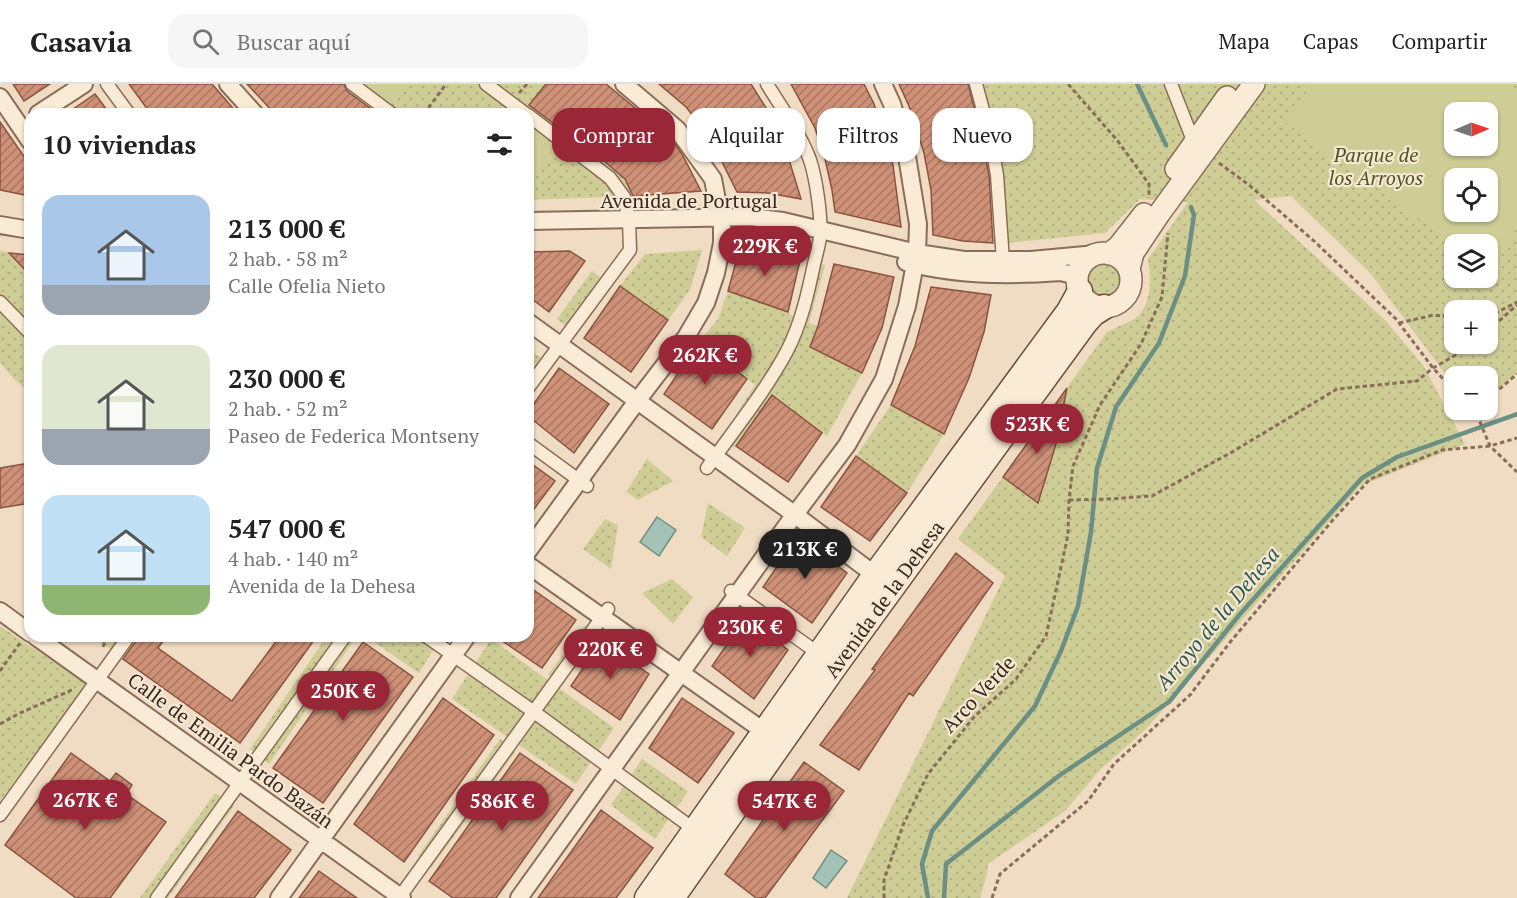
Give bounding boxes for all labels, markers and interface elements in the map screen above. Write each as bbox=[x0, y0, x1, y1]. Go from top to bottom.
search box bbox=[168, 14, 588, 68]
text: Casavia bbox=[30, 23, 132, 60]
icon: search bbox=[189, 25, 222, 58]
text: Buscar aquí bbox=[237, 27, 350, 56]
text: Mapa bbox=[1218, 27, 1270, 55]
text: Capas bbox=[1303, 27, 1359, 55]
text: Compartir bbox=[1392, 27, 1487, 55]
north arrow bbox=[1444, 102, 1498, 156]
map controls bbox=[1444, 102, 1498, 420]
chip: Comprar bbox=[552, 108, 675, 162]
chip: Alquilar bbox=[687, 108, 805, 162]
chip: Filtros bbox=[817, 108, 920, 162]
chip: Nuevo bbox=[932, 108, 1033, 162]
text: 10 viviendas bbox=[42, 127, 196, 161]
icon: filters bbox=[483, 128, 516, 161]
park label: Parque de los Arroyos bbox=[1329, 141, 1423, 191]
button: locate bbox=[1444, 168, 1498, 222]
street label: Avenida de Portugal bbox=[600, 187, 778, 214]
text: 213 000 € bbox=[228, 211, 345, 245]
icon: home bbox=[90, 219, 162, 291]
pin: 229K € bbox=[716, 226, 814, 277]
text: 229K € bbox=[733, 232, 797, 259]
button: layers bbox=[1444, 234, 1498, 288]
text: 2 hab. · 58 m² bbox=[228, 245, 348, 272]
text: Calle Ofelia Nieto bbox=[228, 272, 385, 299]
button: + bbox=[1444, 300, 1498, 354]
pin: 262K € bbox=[656, 335, 754, 386]
text: 262K € bbox=[673, 341, 737, 368]
text: 230 000 € bbox=[228, 361, 345, 395]
button: − bbox=[1444, 366, 1498, 420]
icon: home bbox=[90, 369, 162, 441]
text: 2 hab. · 52 m² bbox=[228, 395, 348, 422]
pin: 523K € bbox=[988, 404, 1086, 455]
text: 523K € bbox=[1005, 410, 1069, 437]
text: Paseo de Federica Montseny bbox=[228, 422, 479, 449]
text: 547 000 € bbox=[228, 511, 345, 545]
street label: Avenida de la Dehesa bbox=[818, 515, 950, 683]
icon: home bbox=[90, 519, 162, 591]
pin: 213K € bbox=[756, 529, 854, 580]
text: 213K € bbox=[773, 535, 837, 562]
water label: Arroyo de la Dehesa bbox=[1147, 540, 1285, 697]
text: 4 hab. · 140 m² bbox=[228, 545, 358, 572]
text: Avenida de la Dehesa bbox=[228, 572, 416, 599]
pin: 230K € bbox=[701, 607, 799, 658]
text: 230K € bbox=[718, 613, 782, 640]
pin: 220K € bbox=[561, 629, 659, 680]
text: 220K € bbox=[578, 635, 642, 662]
street label: Arco Verde bbox=[935, 650, 1021, 738]
street label: Calle de Emilia Pardo Bazán bbox=[122, 666, 340, 834]
pin: 250K € bbox=[294, 671, 392, 722]
text: 250K € bbox=[311, 677, 375, 704]
pin: 267K € bbox=[36, 780, 134, 831]
pin: 586K € bbox=[453, 781, 551, 832]
pin: 547K € bbox=[735, 781, 833, 832]
text: 267K € bbox=[53, 786, 117, 813]
text: 586K € bbox=[470, 787, 534, 814]
text: 547K € bbox=[752, 787, 816, 814]

